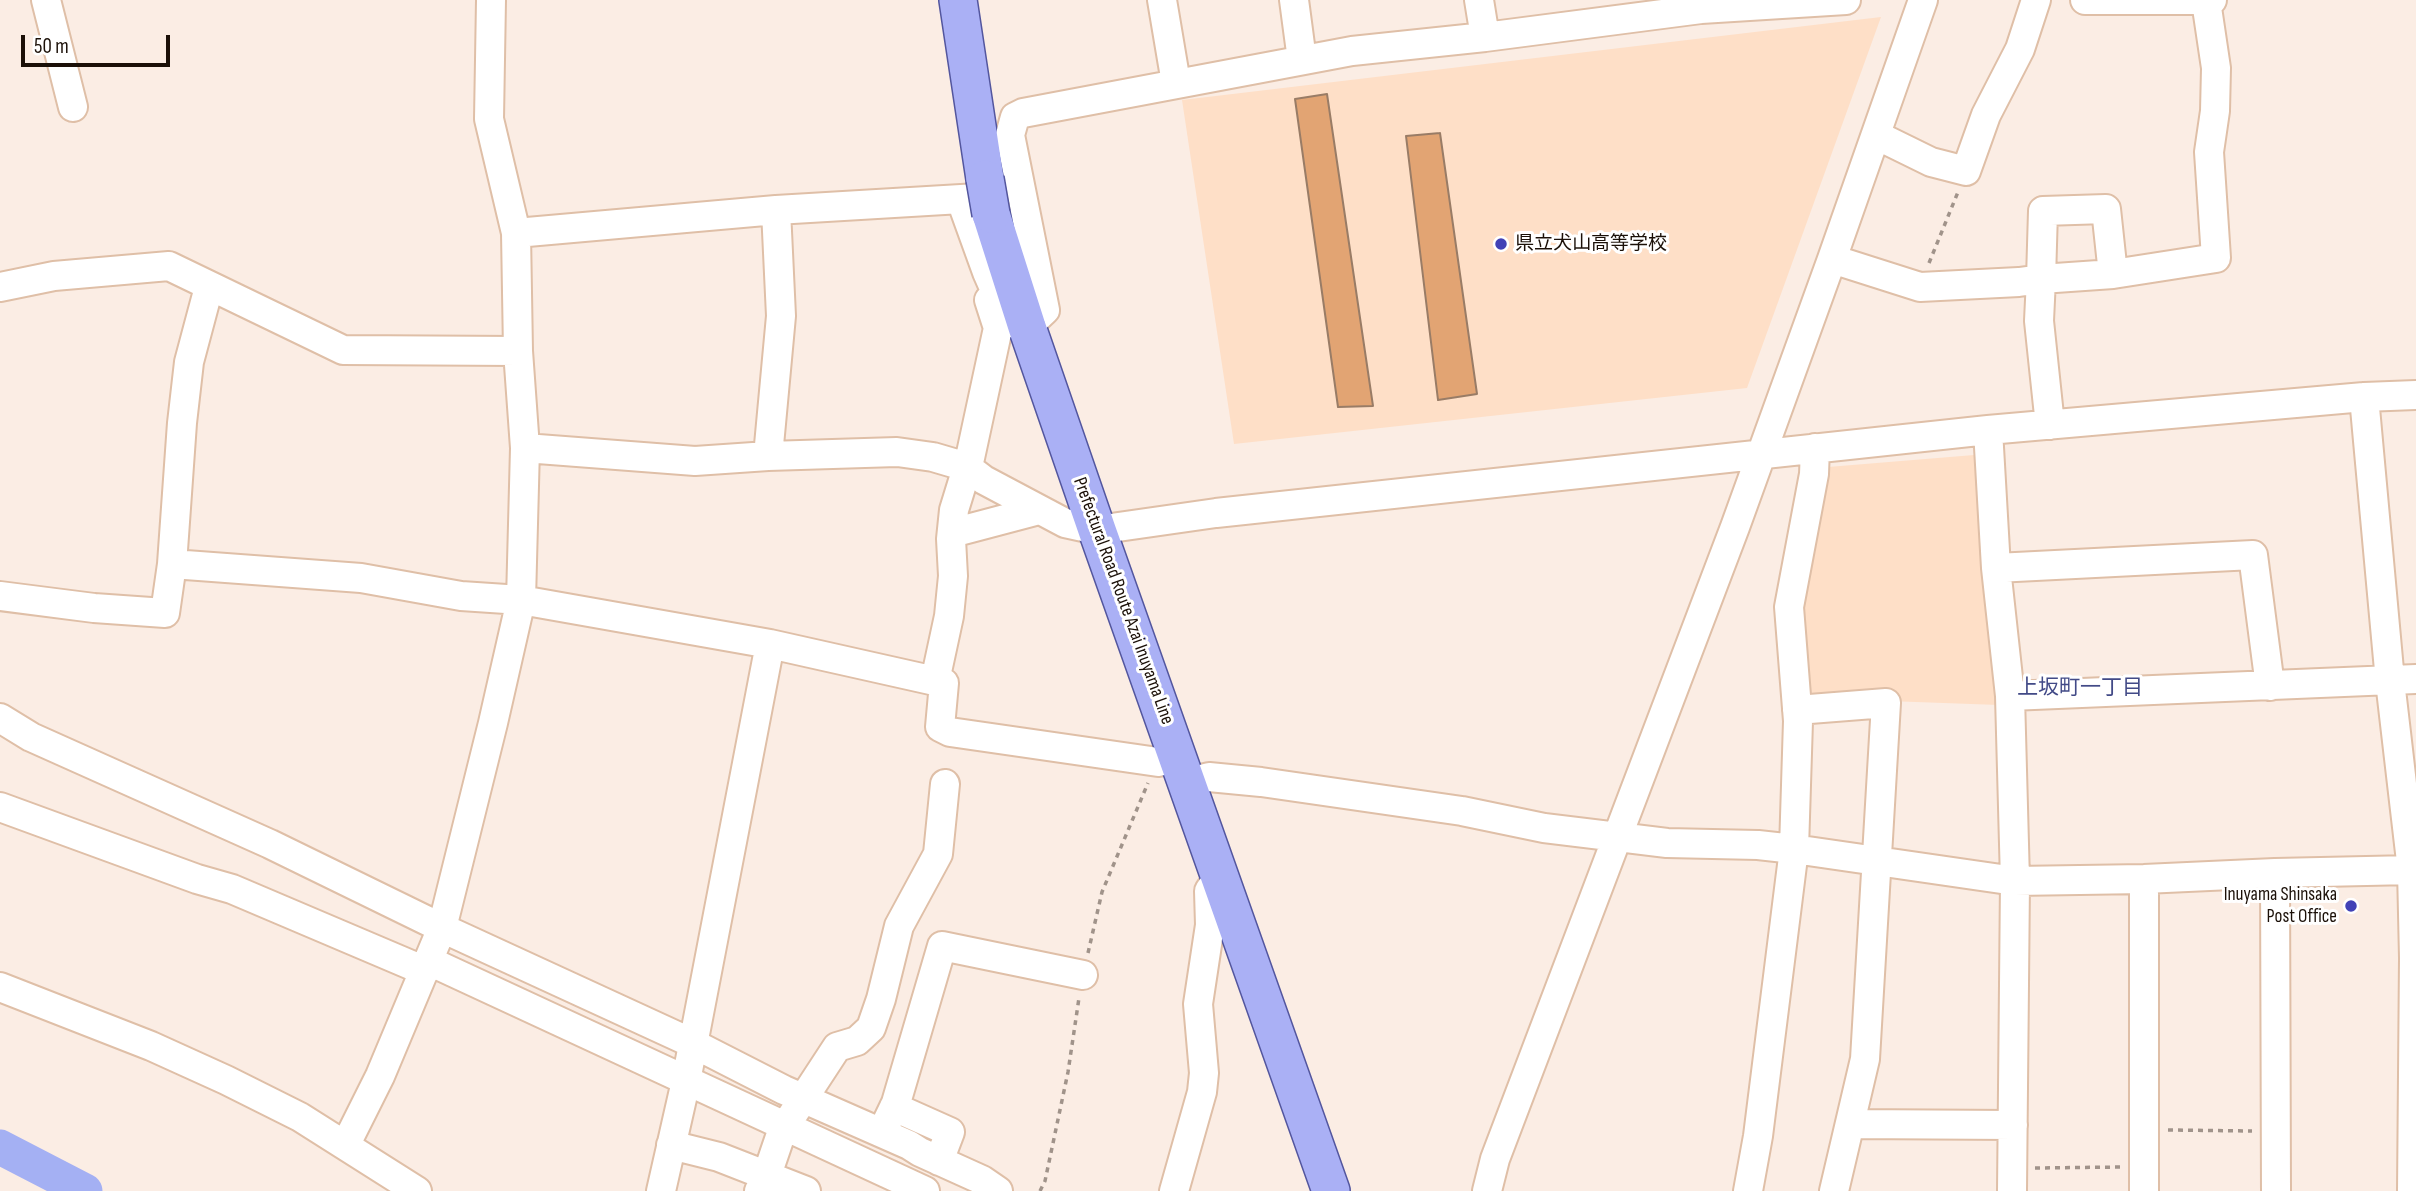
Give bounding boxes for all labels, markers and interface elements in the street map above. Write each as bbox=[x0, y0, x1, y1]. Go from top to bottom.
scale bar bbox=[24, 21, 173, 65]
text: 50 m bbox=[34, 34, 69, 59]
place label: 県立犬山高等学校 bbox=[1515, 233, 1667, 255]
marker: 県立犬山高等学校 bbox=[1493, 236, 1509, 252]
street label: Prefectural Road Route Azai Inuyama Line bbox=[1068, 474, 1178, 728]
district label: 上坂町一丁目 bbox=[2017, 676, 2143, 702]
place label: Inuyama Shinsaka Post Office bbox=[2224, 884, 2337, 928]
marker: Inuyama Shinsaka Post Office bbox=[2343, 898, 2359, 914]

